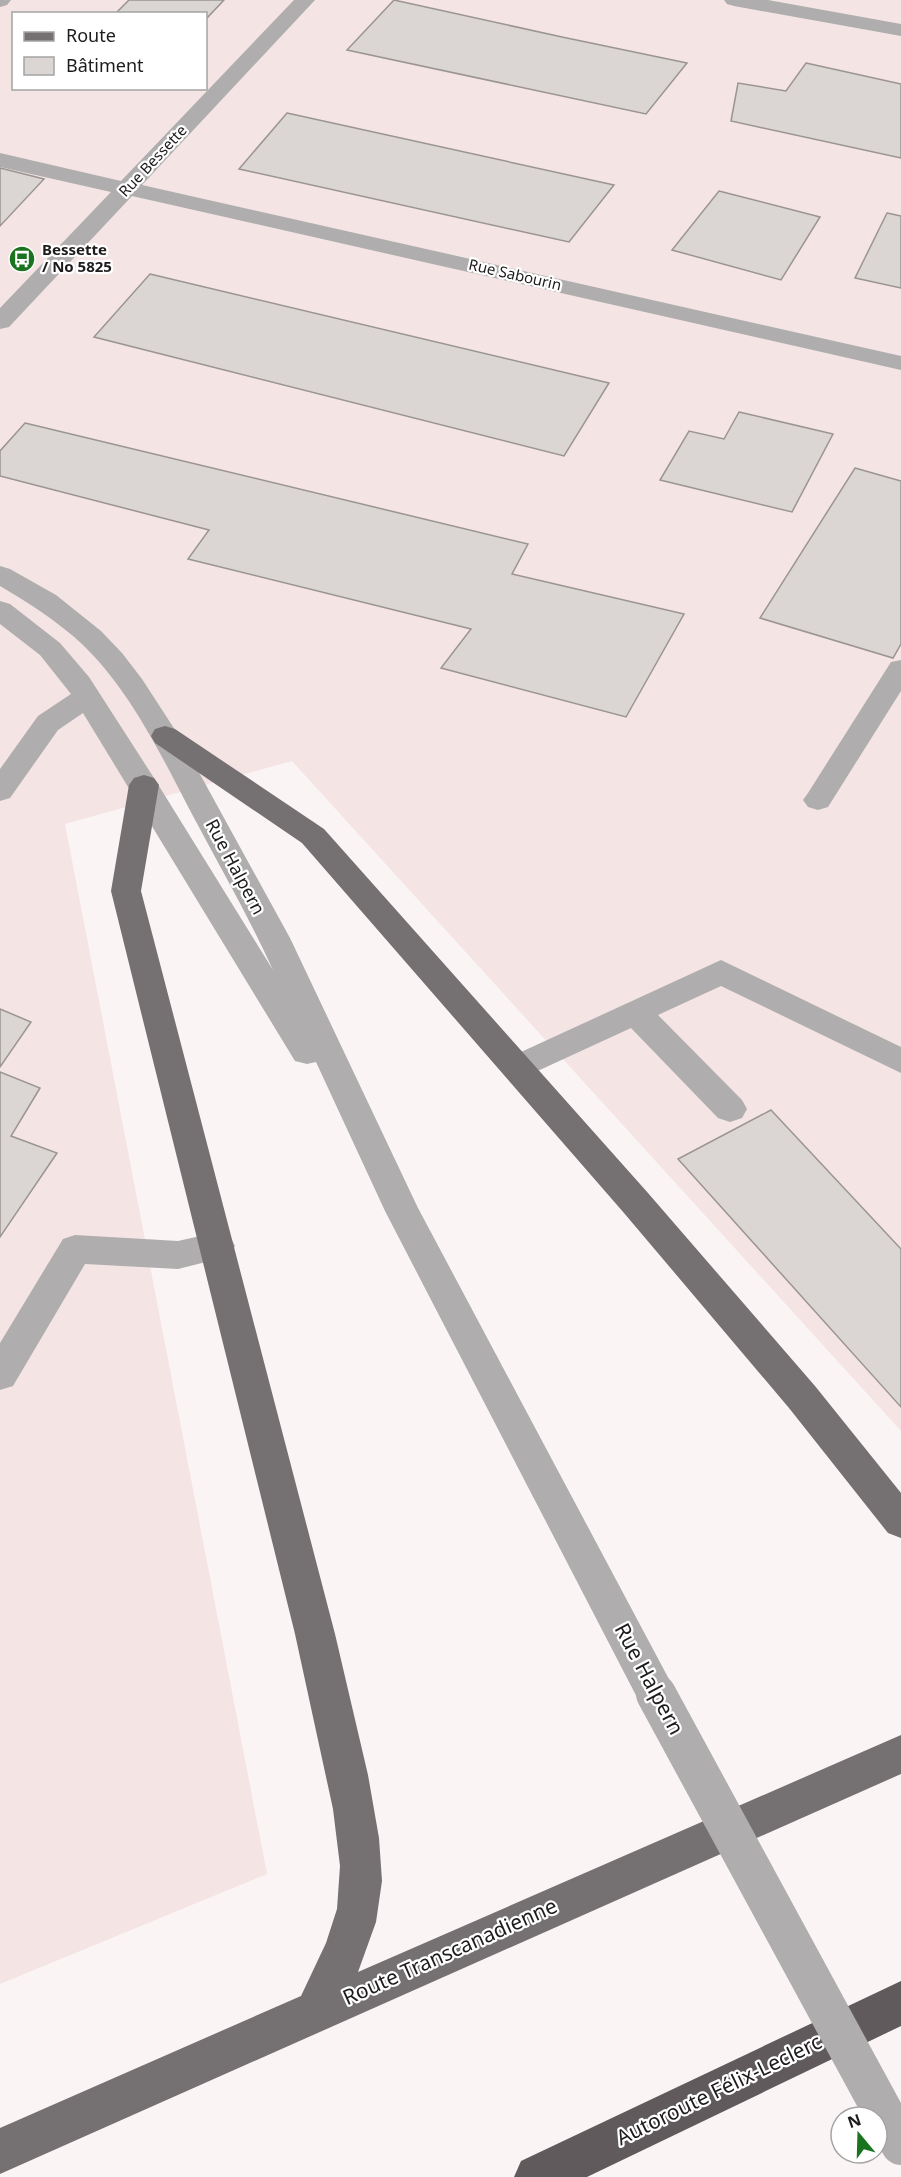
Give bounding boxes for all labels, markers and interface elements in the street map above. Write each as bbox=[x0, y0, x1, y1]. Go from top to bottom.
legend bbox=[12, 12, 207, 90]
text: Route bbox=[66, 23, 116, 47]
text: Bâtiment bbox=[66, 53, 144, 77]
street label: Rue Bessette bbox=[114, 120, 191, 201]
place label: Bessette / No 5825 bbox=[42, 239, 112, 276]
bus stop icon: Bessette / No 5825 bbox=[7, 244, 37, 274]
street label: Rue Sabourin bbox=[467, 254, 564, 294]
street label: Rue Halpern bbox=[201, 815, 271, 919]
street label: Rue Halpern bbox=[609, 1618, 691, 1739]
street label: Route Transcanadienne bbox=[338, 1891, 561, 2011]
street label: Autoroute Félix-Leclerc bbox=[611, 2027, 826, 2151]
north arrow bbox=[829, 2105, 889, 2165]
text: N bbox=[844, 2108, 864, 2133]

